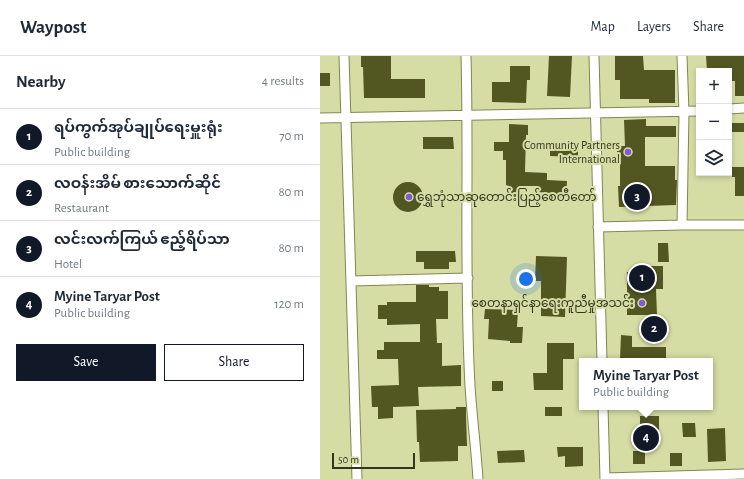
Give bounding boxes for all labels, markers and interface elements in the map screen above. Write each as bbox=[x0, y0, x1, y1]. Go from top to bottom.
text: Waypost bbox=[20, 18, 87, 37]
text: Map bbox=[590, 20, 615, 34]
text: Layers bbox=[637, 20, 671, 34]
text: Share bbox=[693, 20, 724, 34]
map controls bbox=[696, 68, 732, 176]
button: + bbox=[696, 68, 732, 104]
text: Nearby bbox=[16, 73, 66, 90]
text: 4 results bbox=[262, 75, 304, 88]
button: − bbox=[696, 104, 732, 140]
text: ရပ်ကွက်အုပ်ချုပ်ရေးမှူးရုံး bbox=[54, 120, 223, 135]
text: 1 bbox=[27, 130, 31, 143]
text: 70 m bbox=[279, 130, 304, 143]
place label: Community Partners International bbox=[524, 139, 620, 165]
button: layers bbox=[696, 140, 732, 176]
text: Public building bbox=[54, 146, 130, 159]
marker: Community Partners International bbox=[623, 147, 633, 157]
text: လဝန်းအိမ် စားသောက်ဆိုင် bbox=[54, 176, 221, 191]
pin: 3 bbox=[624, 182, 650, 212]
text: 2 bbox=[26, 186, 32, 199]
text: 80 m bbox=[278, 186, 304, 199]
place label: ရွှေဘုံသာဆုတောင်းပြည့်စေတီတော် bbox=[417, 188, 597, 207]
marker: ရွှေဘုံသာဆုတောင်းပြည့်စေတီတော် bbox=[404, 192, 414, 202]
text: Restaurant bbox=[54, 202, 109, 215]
text: လင်းလက်ကြယ် ဧည့်ရိပ်သာ bbox=[54, 232, 230, 247]
text: 3 bbox=[26, 242, 32, 255]
text: 80 m bbox=[278, 242, 304, 255]
text: Hotel bbox=[54, 258, 82, 271]
pin: 1 bbox=[629, 263, 655, 293]
your location bbox=[516, 269, 536, 289]
text: Myine Taryar Post bbox=[54, 289, 160, 304]
place label: စေတနာရှင်နာရေးကူညီမှုအသင်း bbox=[471, 294, 634, 313]
text: 4 bbox=[26, 298, 32, 311]
text: 120 m bbox=[274, 298, 304, 311]
marker: စေတနာရှင်နာရေးကူညီမှုအသင်း bbox=[637, 298, 647, 308]
text: Public building bbox=[54, 307, 130, 320]
pin: 2 bbox=[641, 314, 667, 344]
button: Save bbox=[16, 344, 156, 381]
button: Share bbox=[164, 344, 304, 381]
popup bbox=[579, 358, 713, 410]
text: Myine Taryar Post bbox=[593, 368, 699, 383]
text: Public building bbox=[593, 386, 669, 399]
pin: 4 bbox=[633, 423, 659, 453]
scale bar bbox=[332, 451, 415, 470]
text: 50 m bbox=[338, 454, 359, 465]

